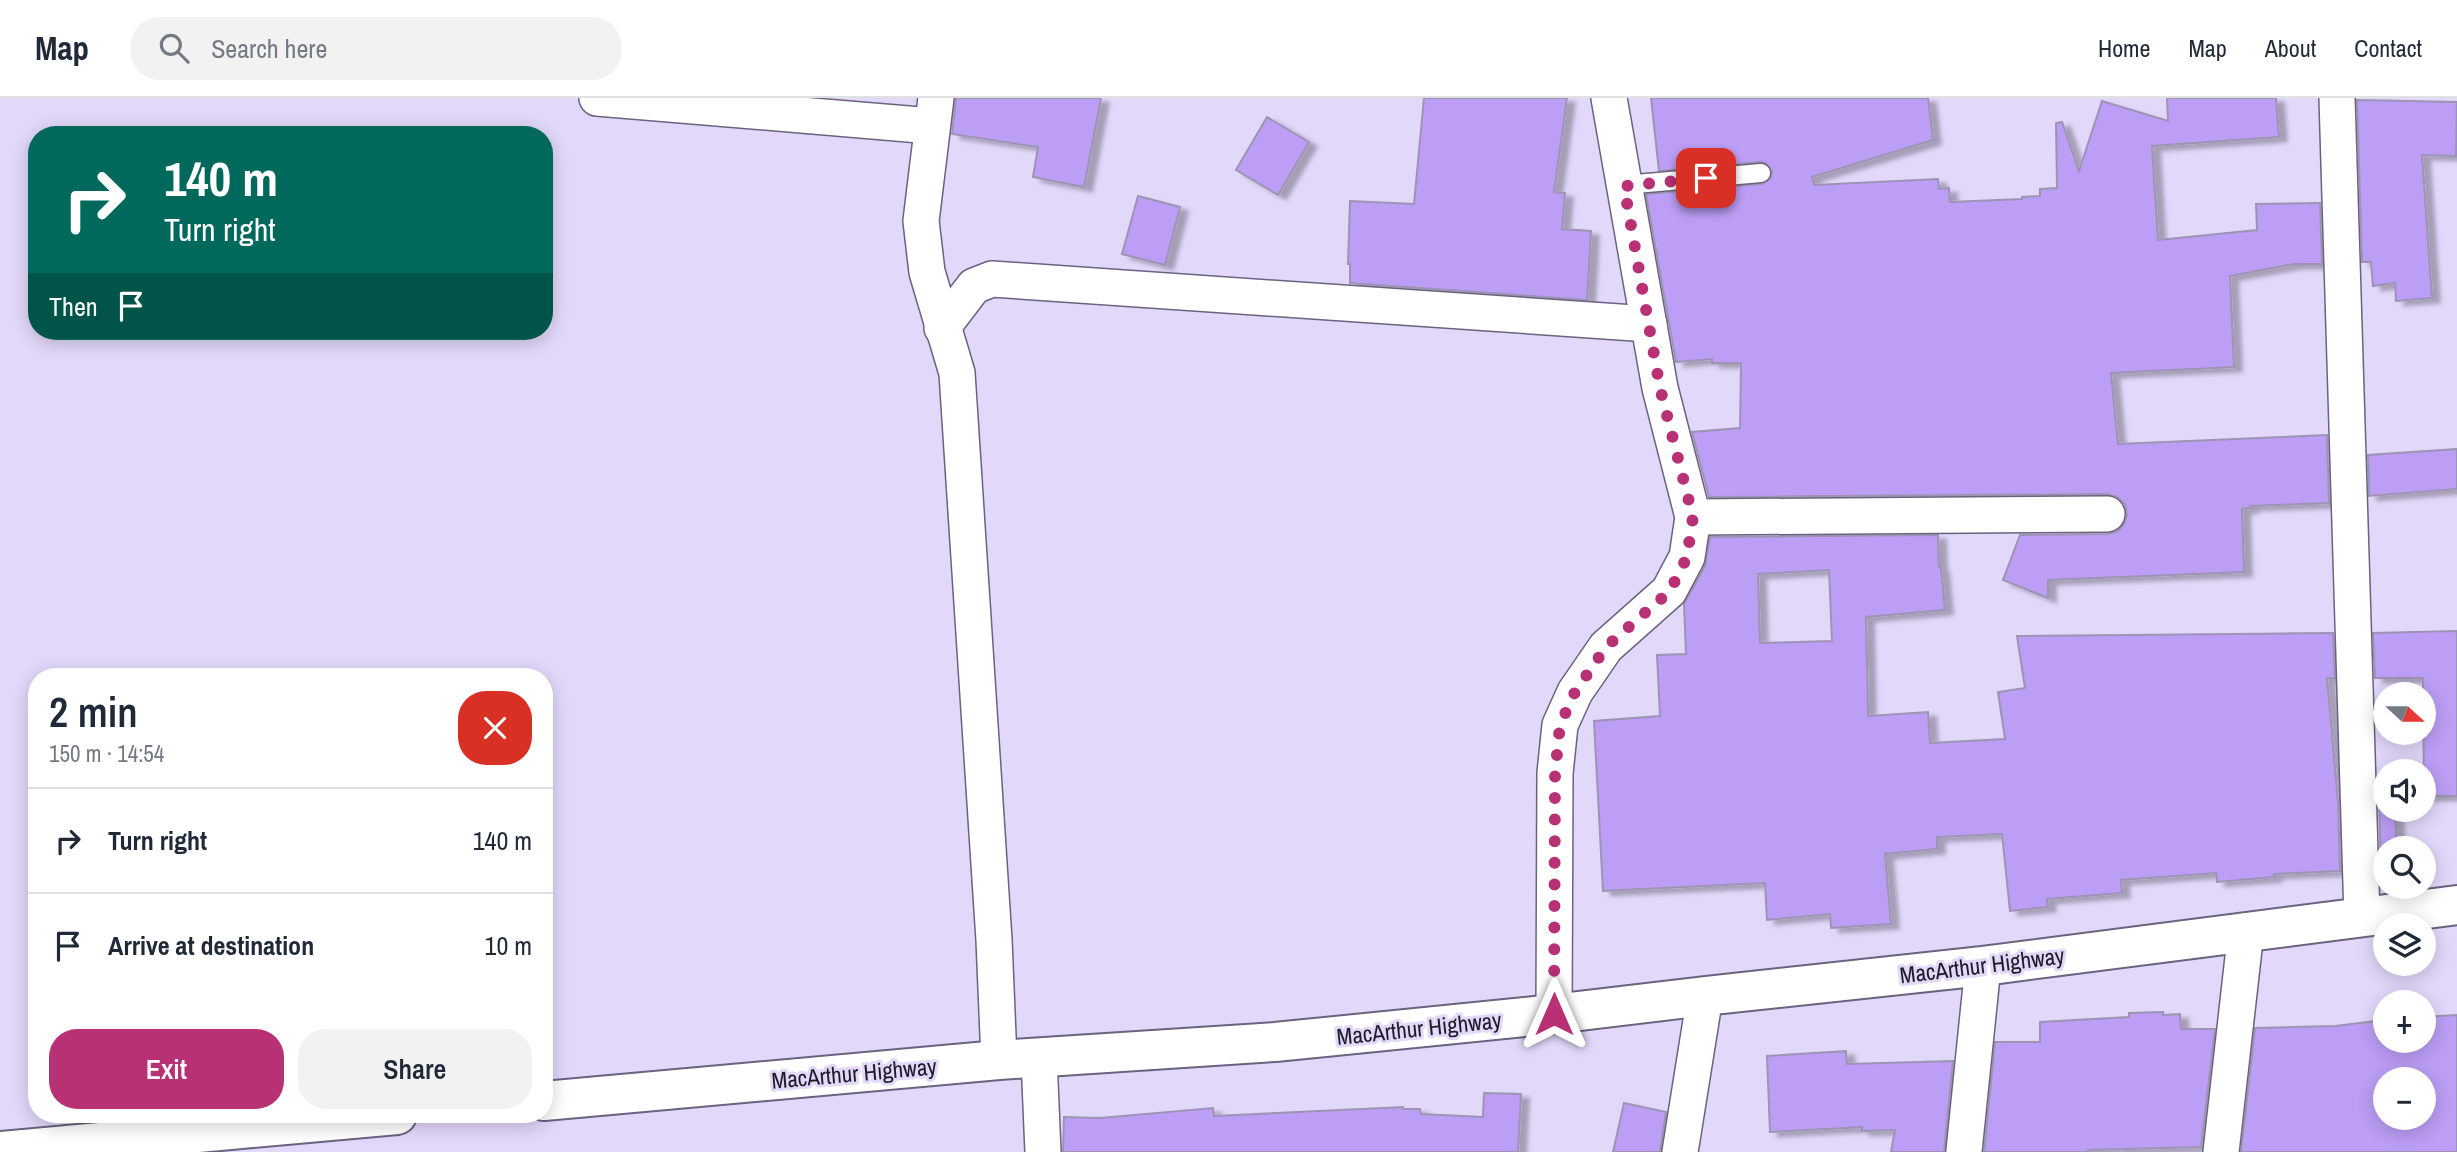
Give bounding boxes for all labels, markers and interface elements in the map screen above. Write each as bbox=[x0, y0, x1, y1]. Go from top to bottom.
search box bbox=[131, 17, 621, 80]
text: Map bbox=[35, 26, 89, 70]
icon: search bbox=[155, 29, 193, 67]
text: Search here bbox=[211, 31, 327, 66]
text: Home bbox=[2098, 32, 2150, 64]
text: Map bbox=[2188, 32, 2227, 64]
text: About bbox=[2265, 32, 2316, 64]
text: Contact bbox=[2354, 32, 2422, 64]
text: 140 m bbox=[164, 145, 278, 211]
pin bbox=[1676, 148, 1736, 208]
icon: right bbox=[49, 154, 140, 245]
icon: arrive bbox=[1687, 159, 1725, 197]
text: Turn right bbox=[164, 208, 276, 251]
icon: arrive bbox=[112, 287, 150, 325]
text: Then bbox=[49, 289, 98, 324]
north arrow bbox=[2373, 682, 2436, 746]
map controls bbox=[2373, 682, 2436, 1130]
text: 2 min bbox=[49, 684, 138, 740]
button: close bbox=[458, 691, 532, 765]
text: 150 m · 14:54 bbox=[49, 738, 164, 769]
button: sound bbox=[2373, 759, 2436, 822]
icon: right bbox=[49, 822, 87, 860]
text: Turn right bbox=[108, 823, 207, 858]
text: 140 m bbox=[473, 823, 532, 858]
button: search bbox=[2373, 836, 2436, 899]
button: layers bbox=[2373, 913, 2436, 976]
icon: arrive bbox=[49, 927, 87, 965]
text: Arrive at destination bbox=[108, 928, 314, 963]
text: 10 m bbox=[485, 928, 532, 963]
street label: MacArthur Highway bbox=[1898, 939, 2067, 990]
position arrow bbox=[1517, 977, 1591, 1051]
button: + bbox=[2373, 990, 2436, 1053]
street label: MacArthur Highway bbox=[1335, 1004, 1504, 1052]
button: Exit bbox=[49, 1029, 284, 1109]
button: Share bbox=[298, 1029, 532, 1109]
street label: MacArthur Highway bbox=[770, 1050, 938, 1096]
button: − bbox=[2373, 1067, 2436, 1130]

